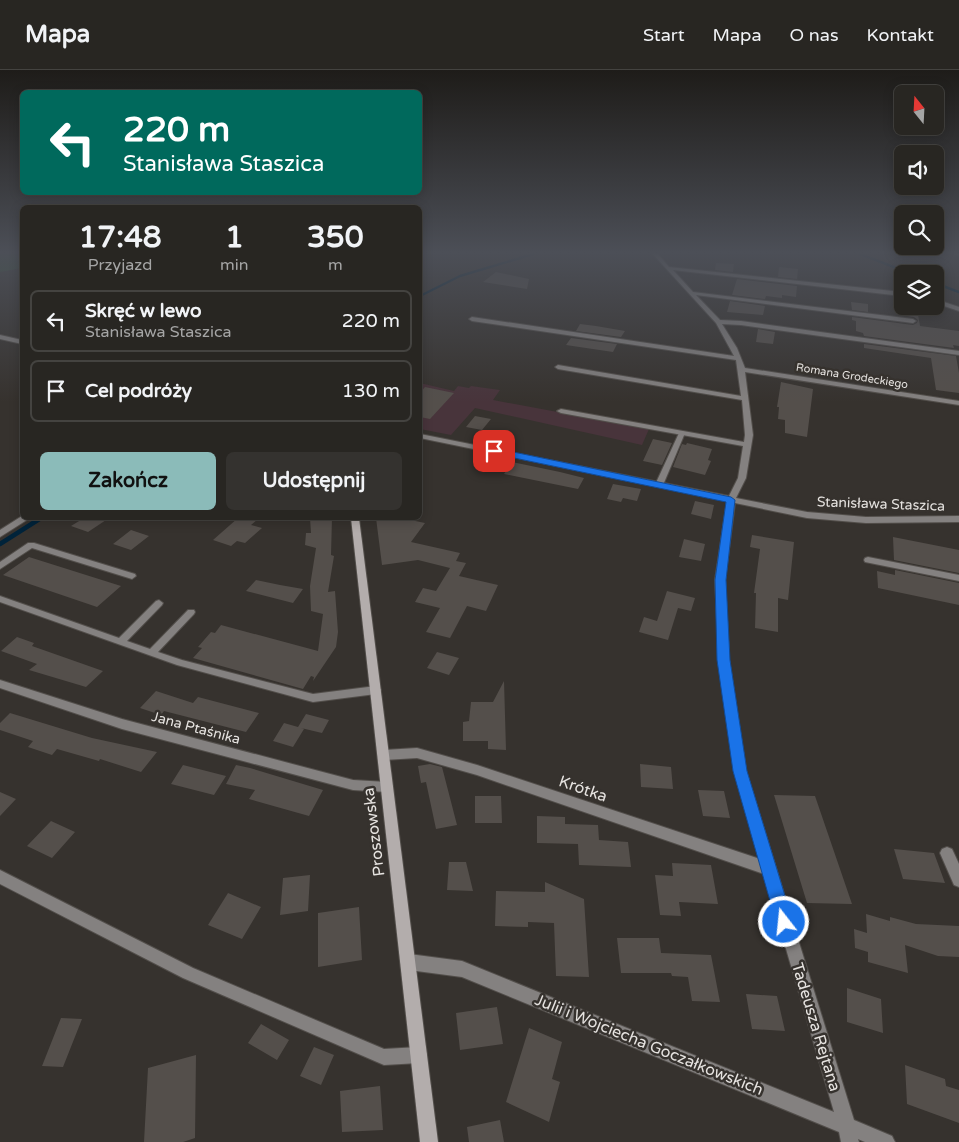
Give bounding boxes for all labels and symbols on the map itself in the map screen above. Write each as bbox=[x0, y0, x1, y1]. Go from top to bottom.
north arrow bbox=[894, 85, 944, 135]
street label: Romana Grodeckiego bbox=[795, 361, 909, 391]
pin bbox=[473, 430, 515, 472]
street label: Stanisława Staszica bbox=[817, 493, 945, 515]
street label: Jana Ptaśnika bbox=[150, 708, 242, 748]
street label: Krótka bbox=[556, 771, 610, 807]
street label: Proszowska bbox=[359, 786, 389, 878]
position arrow bbox=[757, 895, 809, 947]
street label: Tadeusza Rejtana bbox=[787, 960, 845, 1094]
street label: Julii i Wojciecha Goczałkowskich bbox=[532, 990, 766, 1100]

